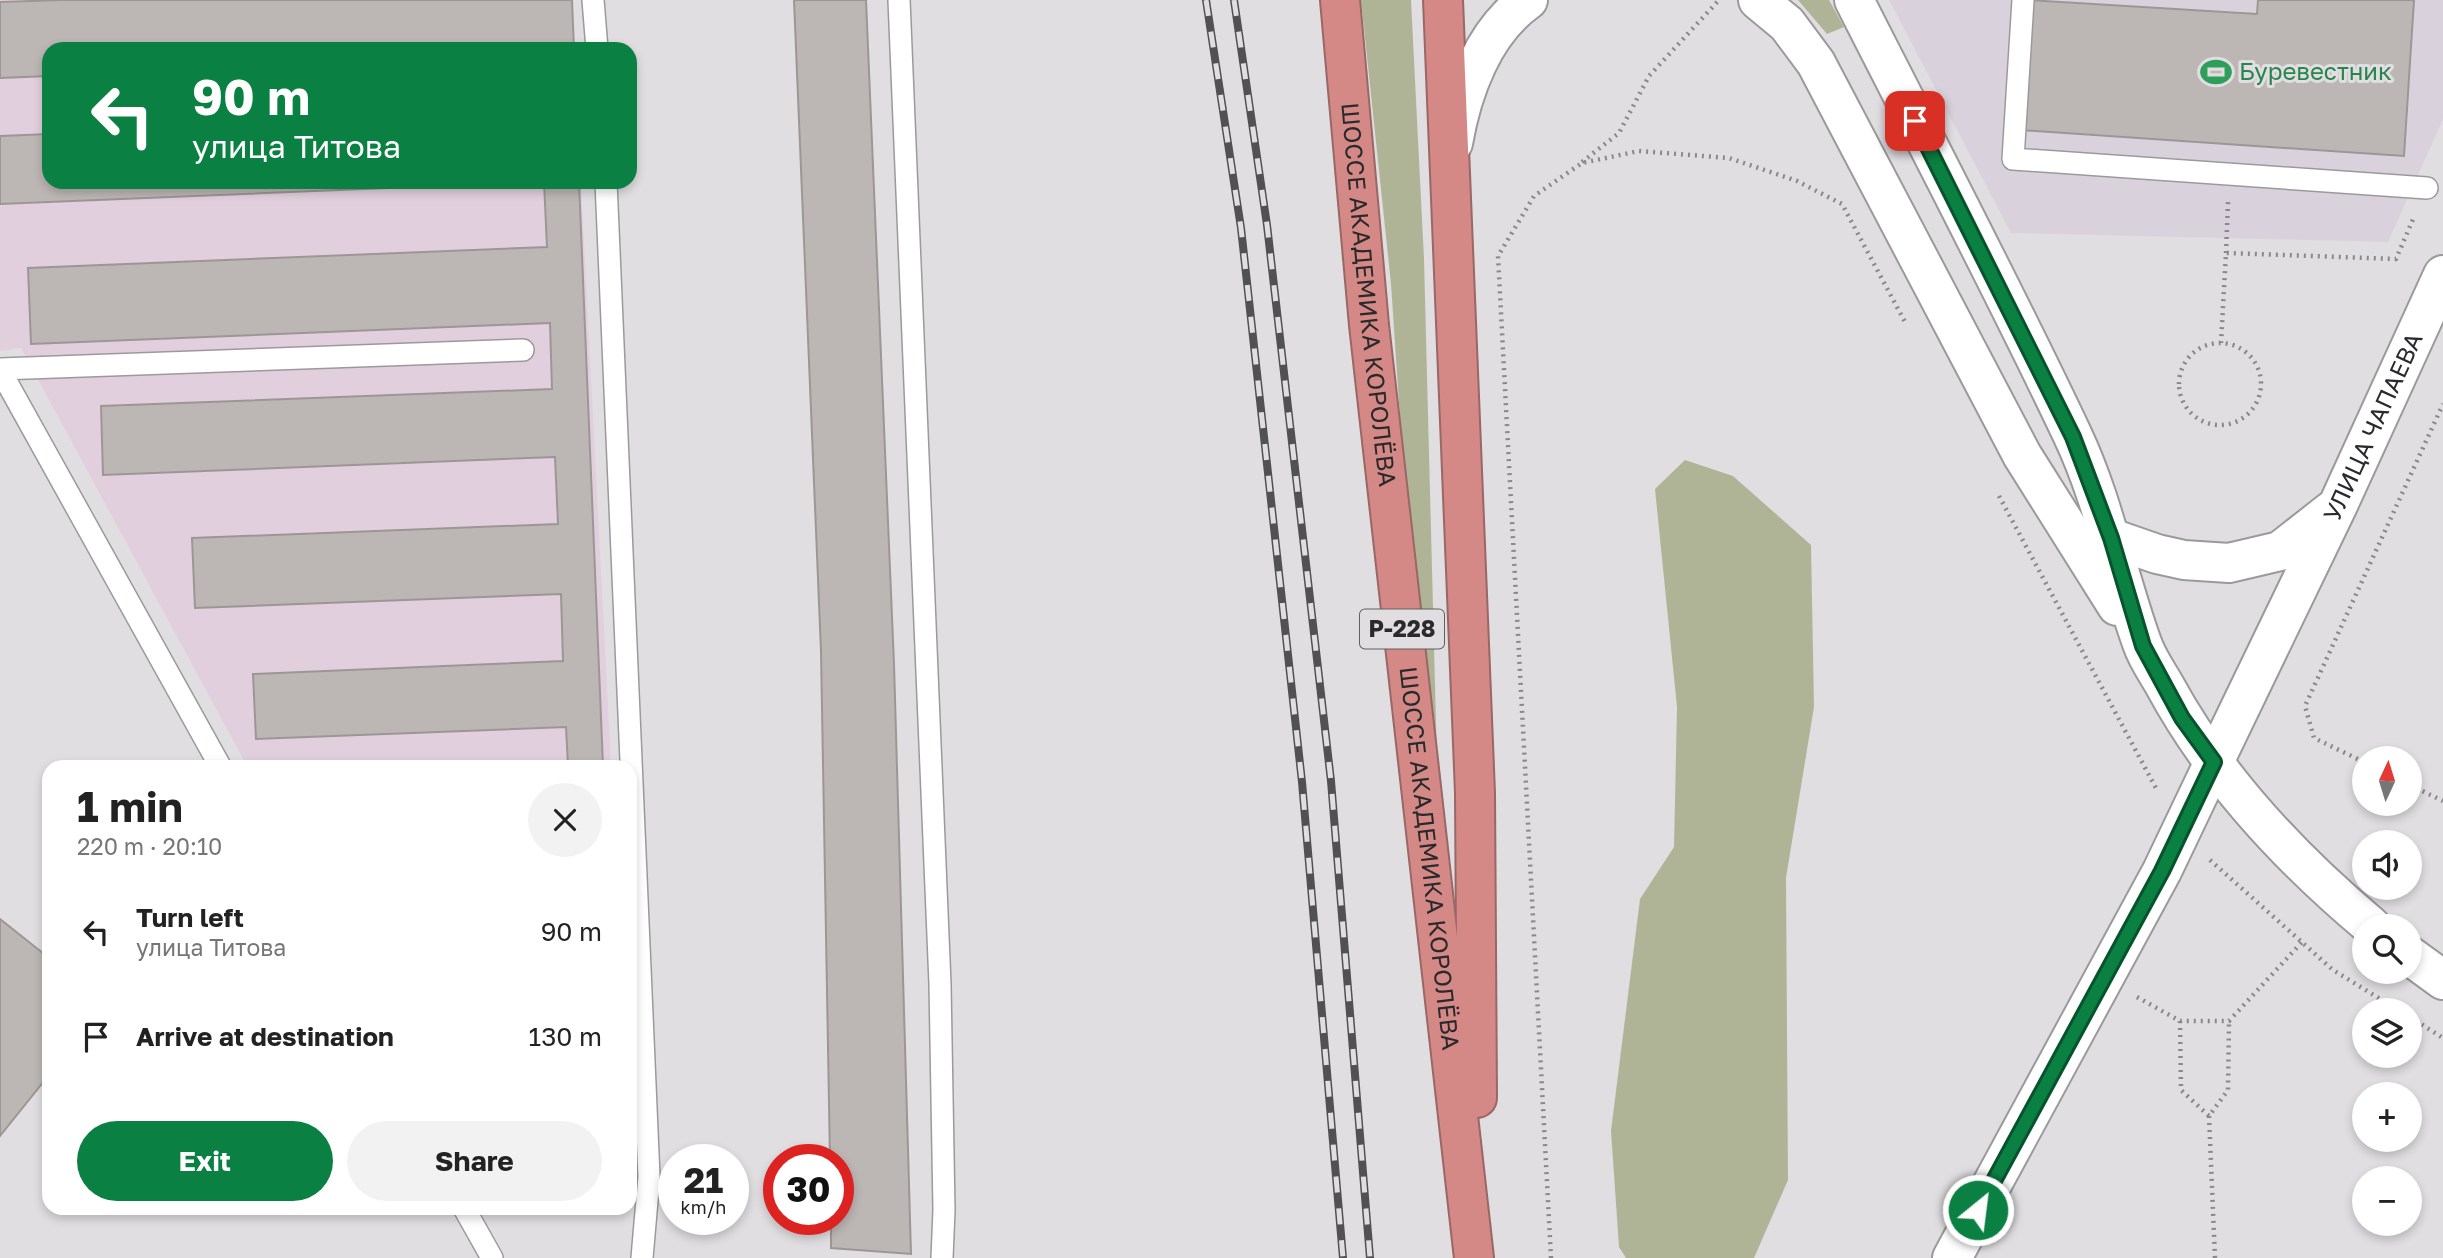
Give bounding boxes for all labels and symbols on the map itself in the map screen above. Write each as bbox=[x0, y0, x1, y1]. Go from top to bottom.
sports icon: Буревестник bbox=[2199, 55, 2233, 89]
place label: Буревестник bbox=[2239, 56, 2392, 85]
pin bbox=[1885, 91, 1945, 151]
street label: ШОССЕ АКАДЕМИКА КОРОЛЁВА bbox=[1336, 101, 1403, 488]
street label: УЛИЦА ЧАПАЕВА bbox=[2317, 328, 2428, 525]
road number: Р-228 bbox=[1360, 610, 1444, 649]
street label: ШОССЕ АКАДЕМИКА КОРОЛЁВА bbox=[1395, 665, 1467, 1052]
north arrow bbox=[2352, 746, 2422, 816]
speed limit sign: 30 bbox=[763, 1144, 854, 1235]
position arrow bbox=[1941, 1173, 2015, 1247]

